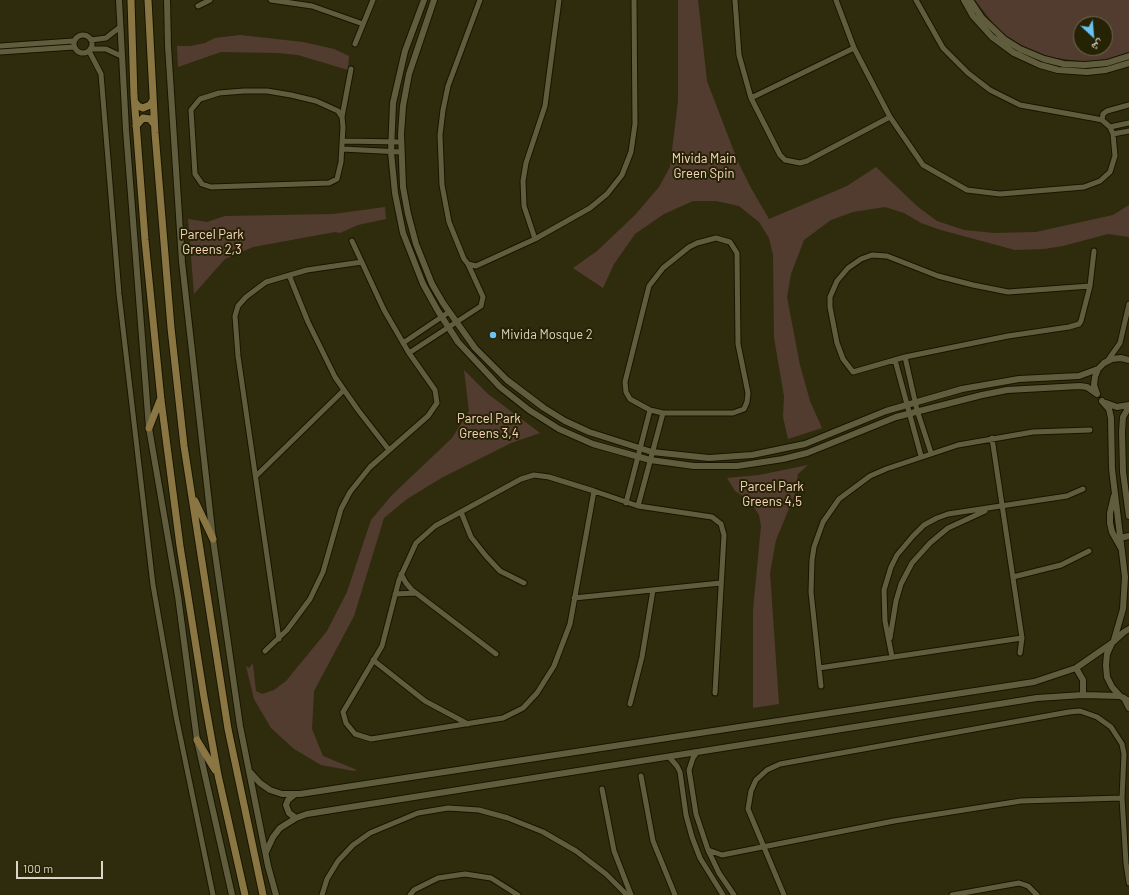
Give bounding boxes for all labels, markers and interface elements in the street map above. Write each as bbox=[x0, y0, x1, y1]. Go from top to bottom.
north arrow bbox=[1073, 16, 1113, 56]
text: ش bbox=[1090, 38, 1106, 55]
park label: Mivida Main Green Spin bbox=[672, 151, 736, 182]
park label: Parcel Park Greens 2,3 bbox=[180, 227, 244, 258]
place label: Mivida Mosque 2 bbox=[501, 327, 593, 343]
marker: Mivida Mosque 2 bbox=[488, 330, 498, 340]
park label: Parcel Park Greens 3,4 bbox=[457, 411, 521, 442]
park label: Parcel Park Greens 4,5 bbox=[740, 479, 804, 510]
scale bar bbox=[18, 853, 105, 879]
text: 100 m bbox=[23, 861, 53, 875]

